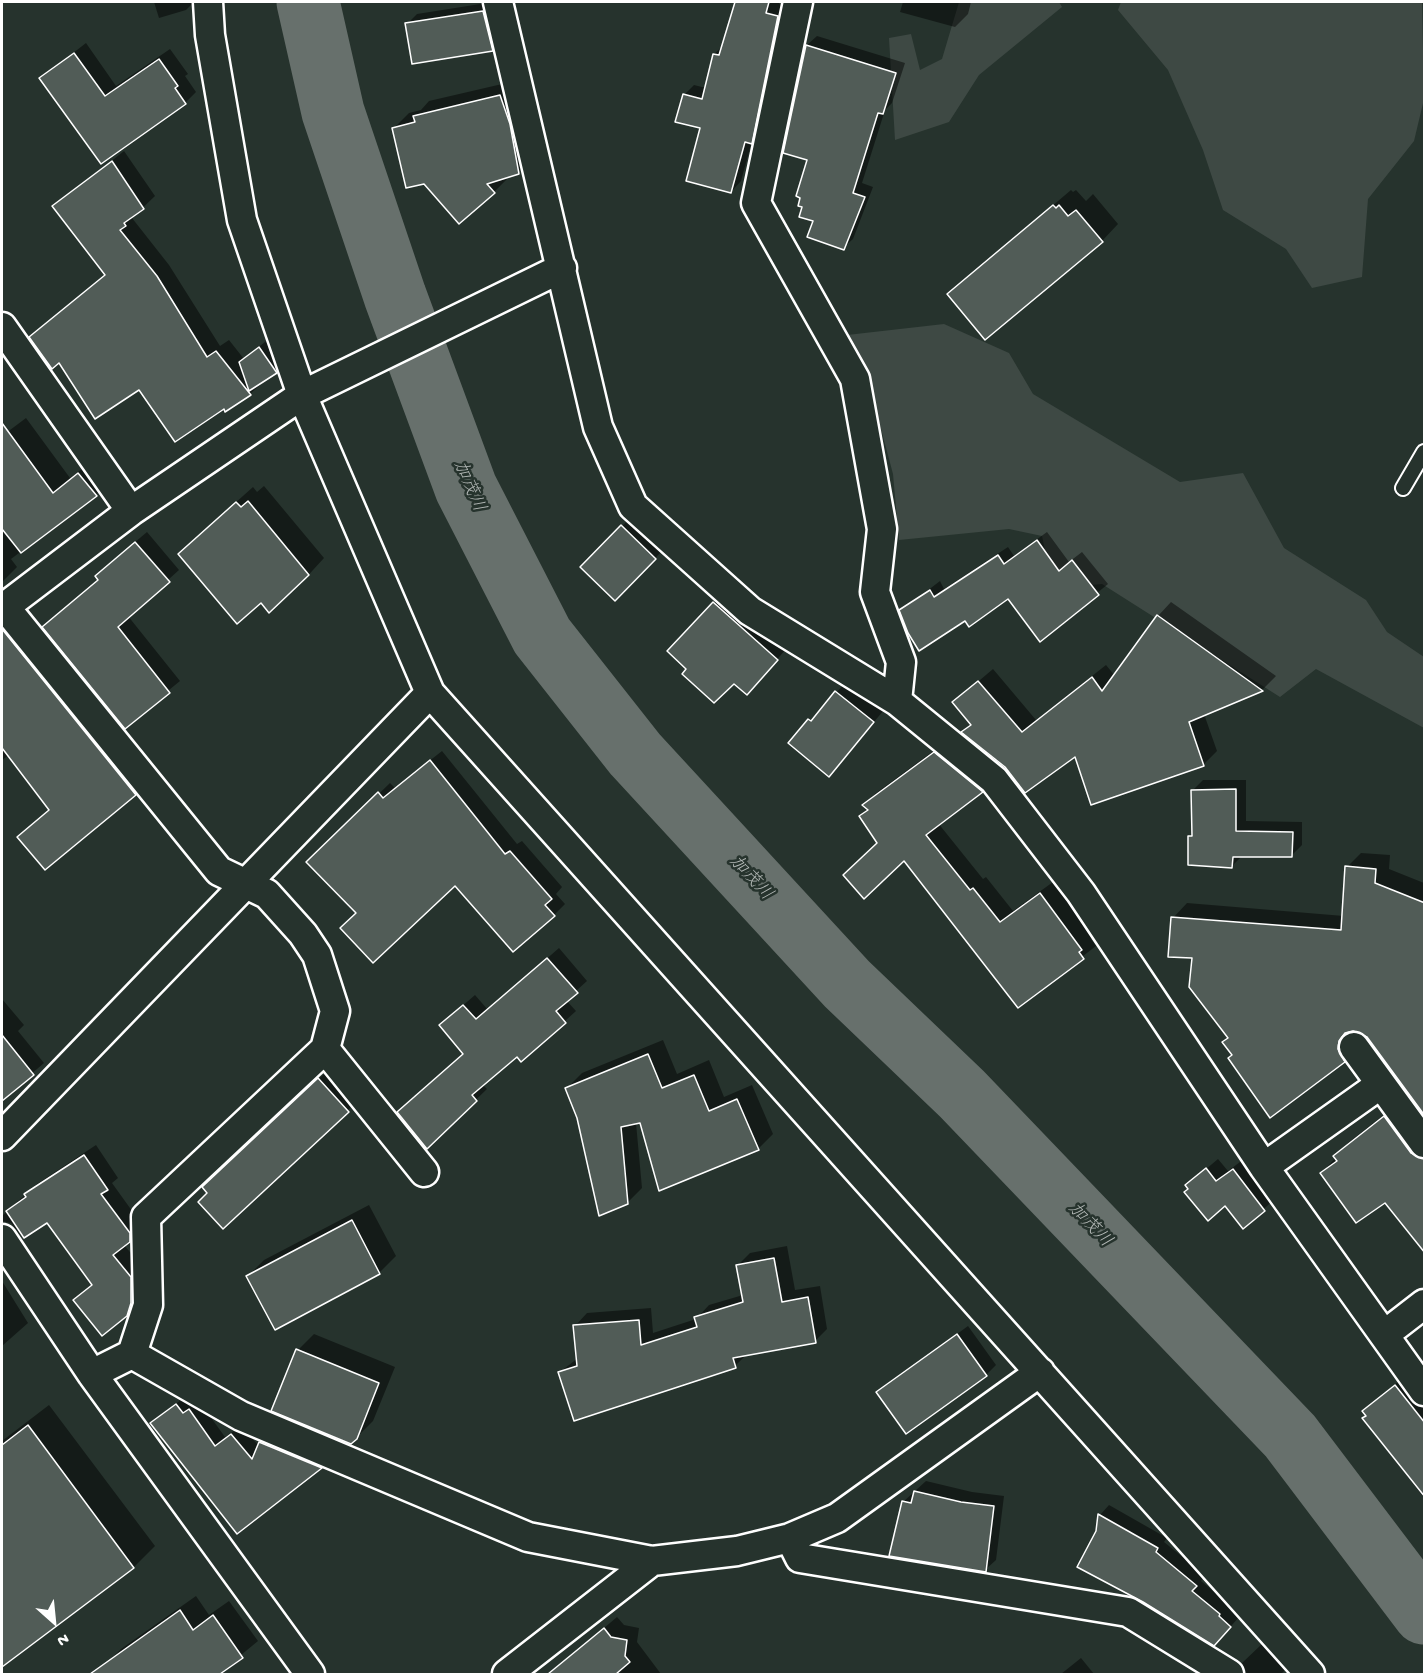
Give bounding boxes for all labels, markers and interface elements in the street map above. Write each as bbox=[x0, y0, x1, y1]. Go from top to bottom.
water label: 加茂川 bbox=[447, 458, 489, 516]
water label: 加茂川 bbox=[724, 852, 776, 906]
water label: 加茂川 bbox=[1062, 1199, 1116, 1253]
north arrow bbox=[24, 1592, 84, 1652]
text: N bbox=[53, 1628, 71, 1649]

